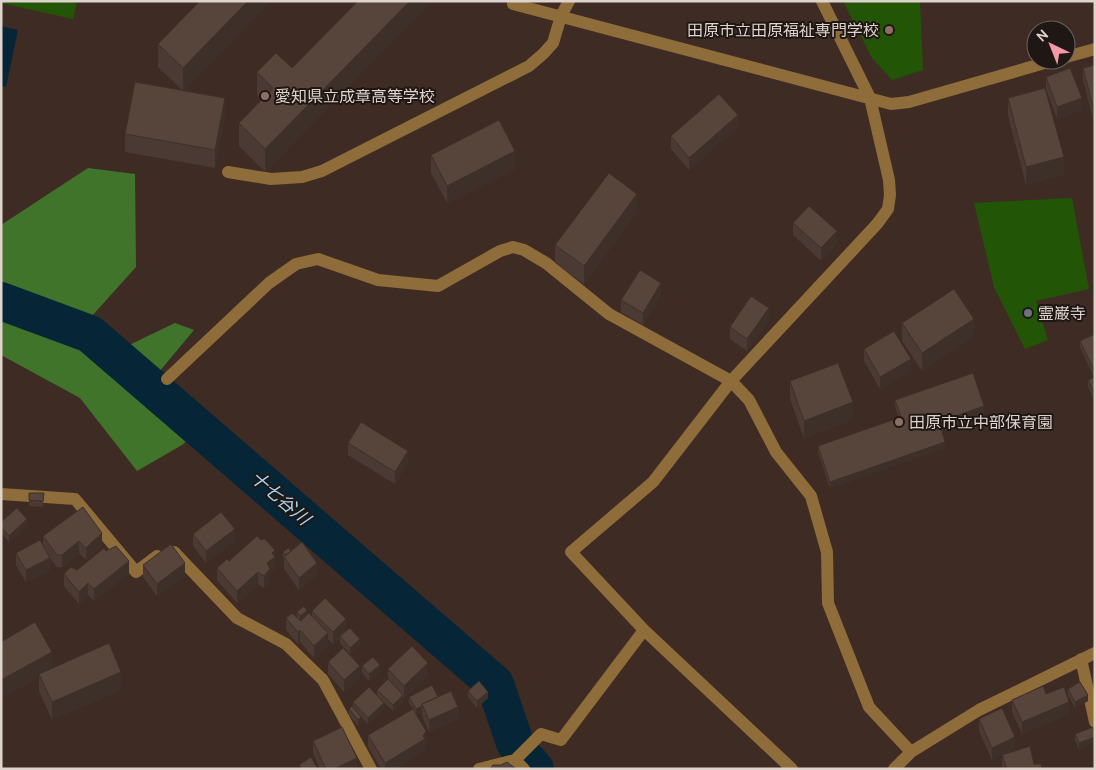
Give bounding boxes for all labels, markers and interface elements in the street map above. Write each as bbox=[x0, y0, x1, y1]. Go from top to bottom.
north arrow bbox=[1026, 20, 1076, 70]
place label: 田原市立田原福祉専門学校 bbox=[687, 21, 879, 40]
marker: 田原市立田原福祉専門学校 bbox=[883, 24, 895, 36]
text: N bbox=[1032, 26, 1052, 45]
place label: 愛知県立成章高等学校 bbox=[275, 87, 435, 106]
marker: 愛知県立成章高等学校 bbox=[259, 90, 271, 102]
place label: 霊巌寺 bbox=[1038, 304, 1086, 323]
marker: 霊巌寺 bbox=[1022, 307, 1034, 319]
place label: 田原市立中部保育園 bbox=[909, 413, 1053, 432]
marker: 田原市立中部保育園 bbox=[893, 416, 905, 428]
water label: 十七谷川 bbox=[246, 466, 316, 531]

